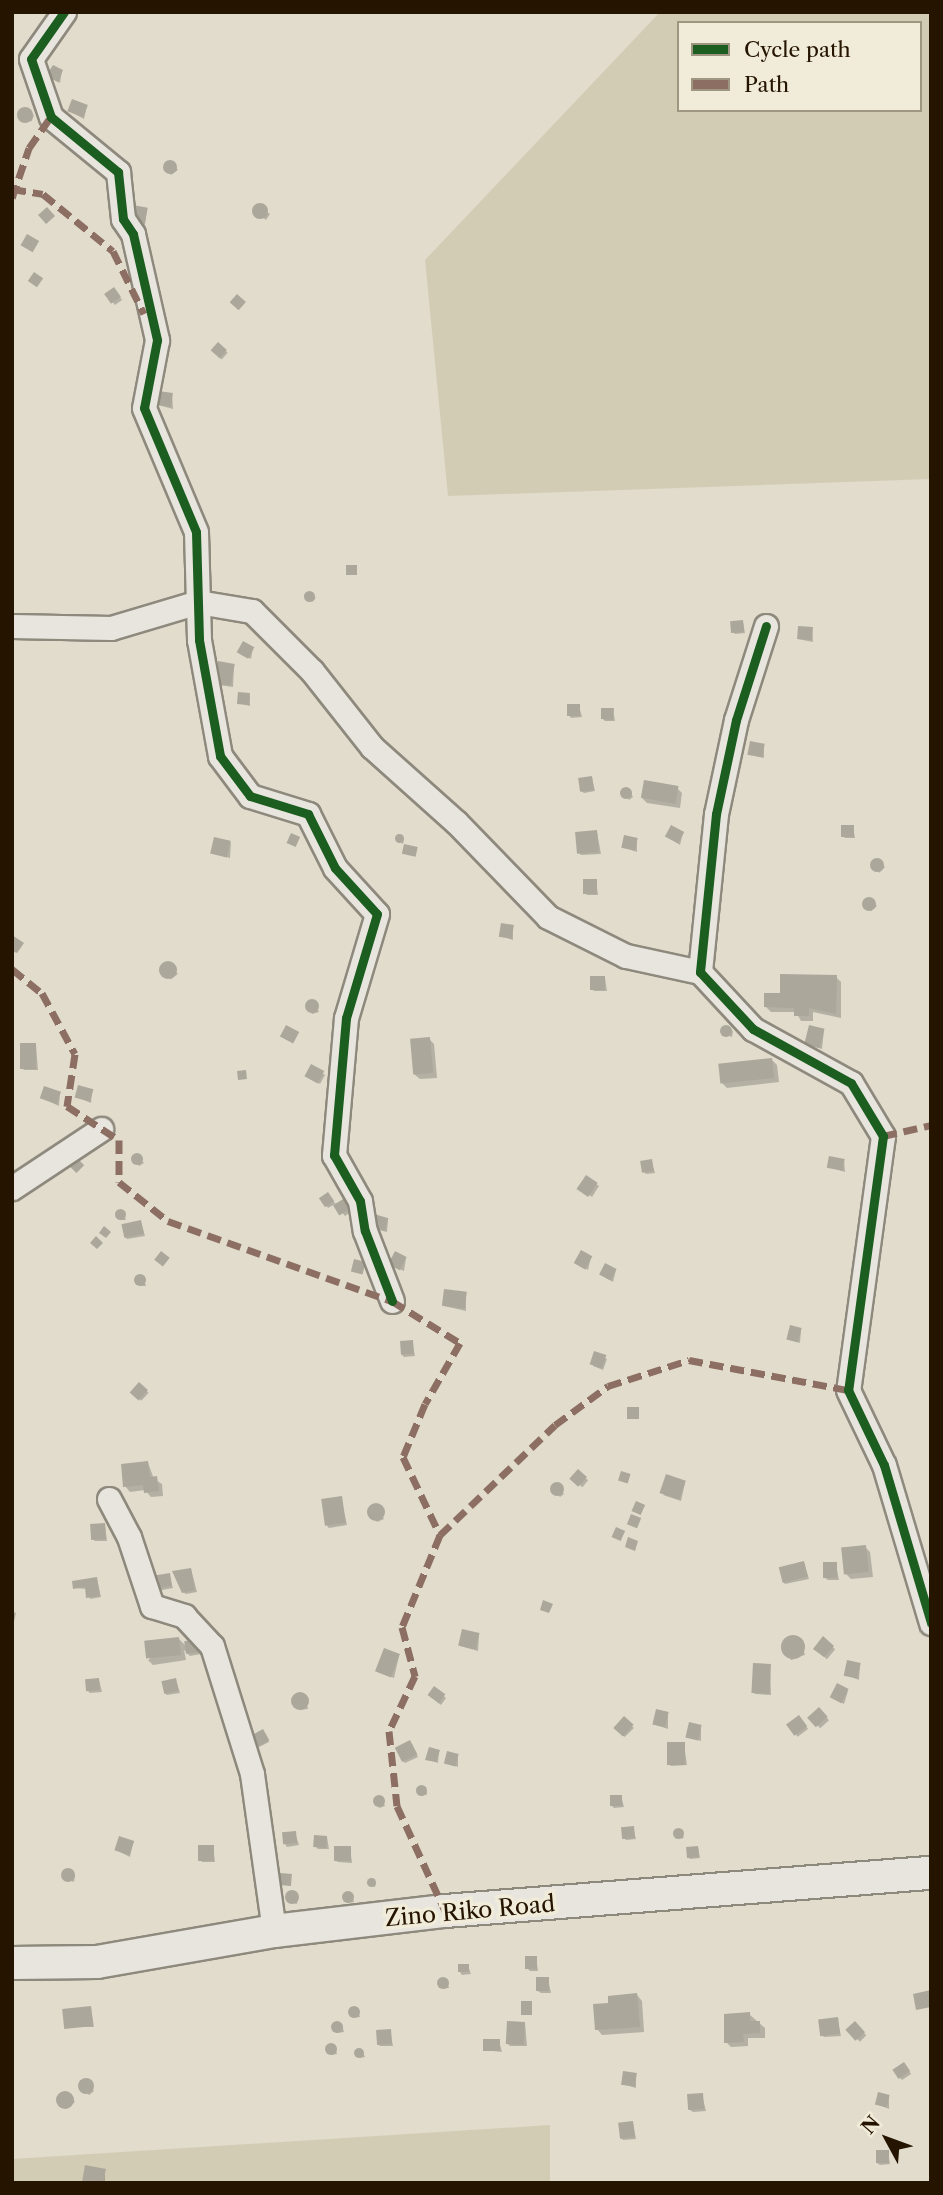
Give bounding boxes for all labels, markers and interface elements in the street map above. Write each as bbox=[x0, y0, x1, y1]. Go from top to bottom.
legend bbox=[677, 21, 922, 112]
text: Cycle path bbox=[744, 37, 851, 62]
text: Path bbox=[744, 72, 789, 97]
street label: Zino Riko Road bbox=[384, 1890, 556, 1932]
north arrow bbox=[852, 2104, 922, 2174]
text: N bbox=[857, 2111, 885, 2139]

